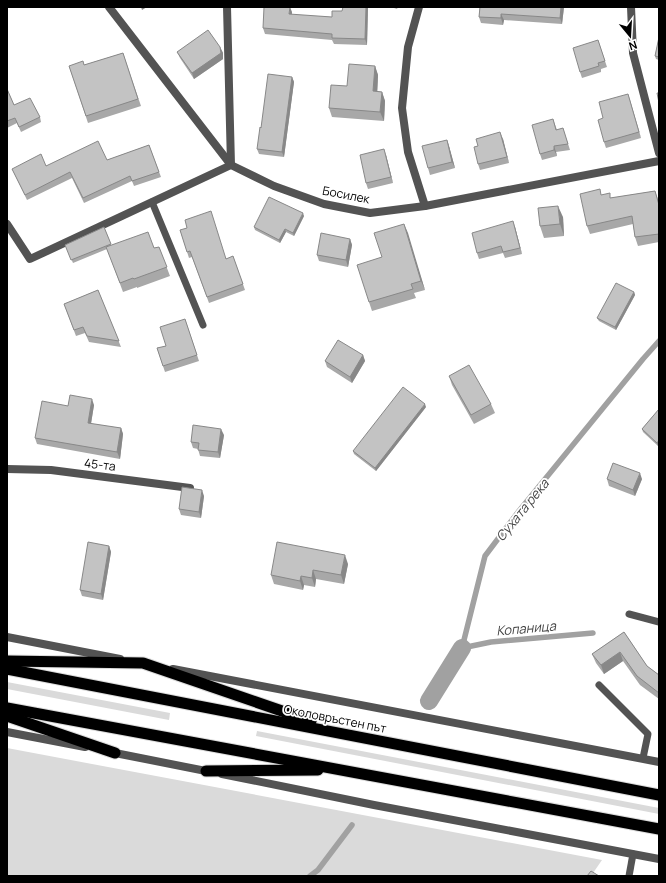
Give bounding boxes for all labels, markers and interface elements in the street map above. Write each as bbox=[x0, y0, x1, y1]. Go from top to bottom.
north arrow bbox=[610, 16, 650, 56]
text: N bbox=[627, 38, 639, 54]
street label: Босилек bbox=[321, 182, 372, 208]
street label: 45-та bbox=[83, 454, 117, 475]
water label: Сухата река bbox=[491, 475, 553, 545]
water label: Копаница bbox=[495, 616, 557, 640]
street label: Околовръстен път bbox=[282, 700, 388, 737]

